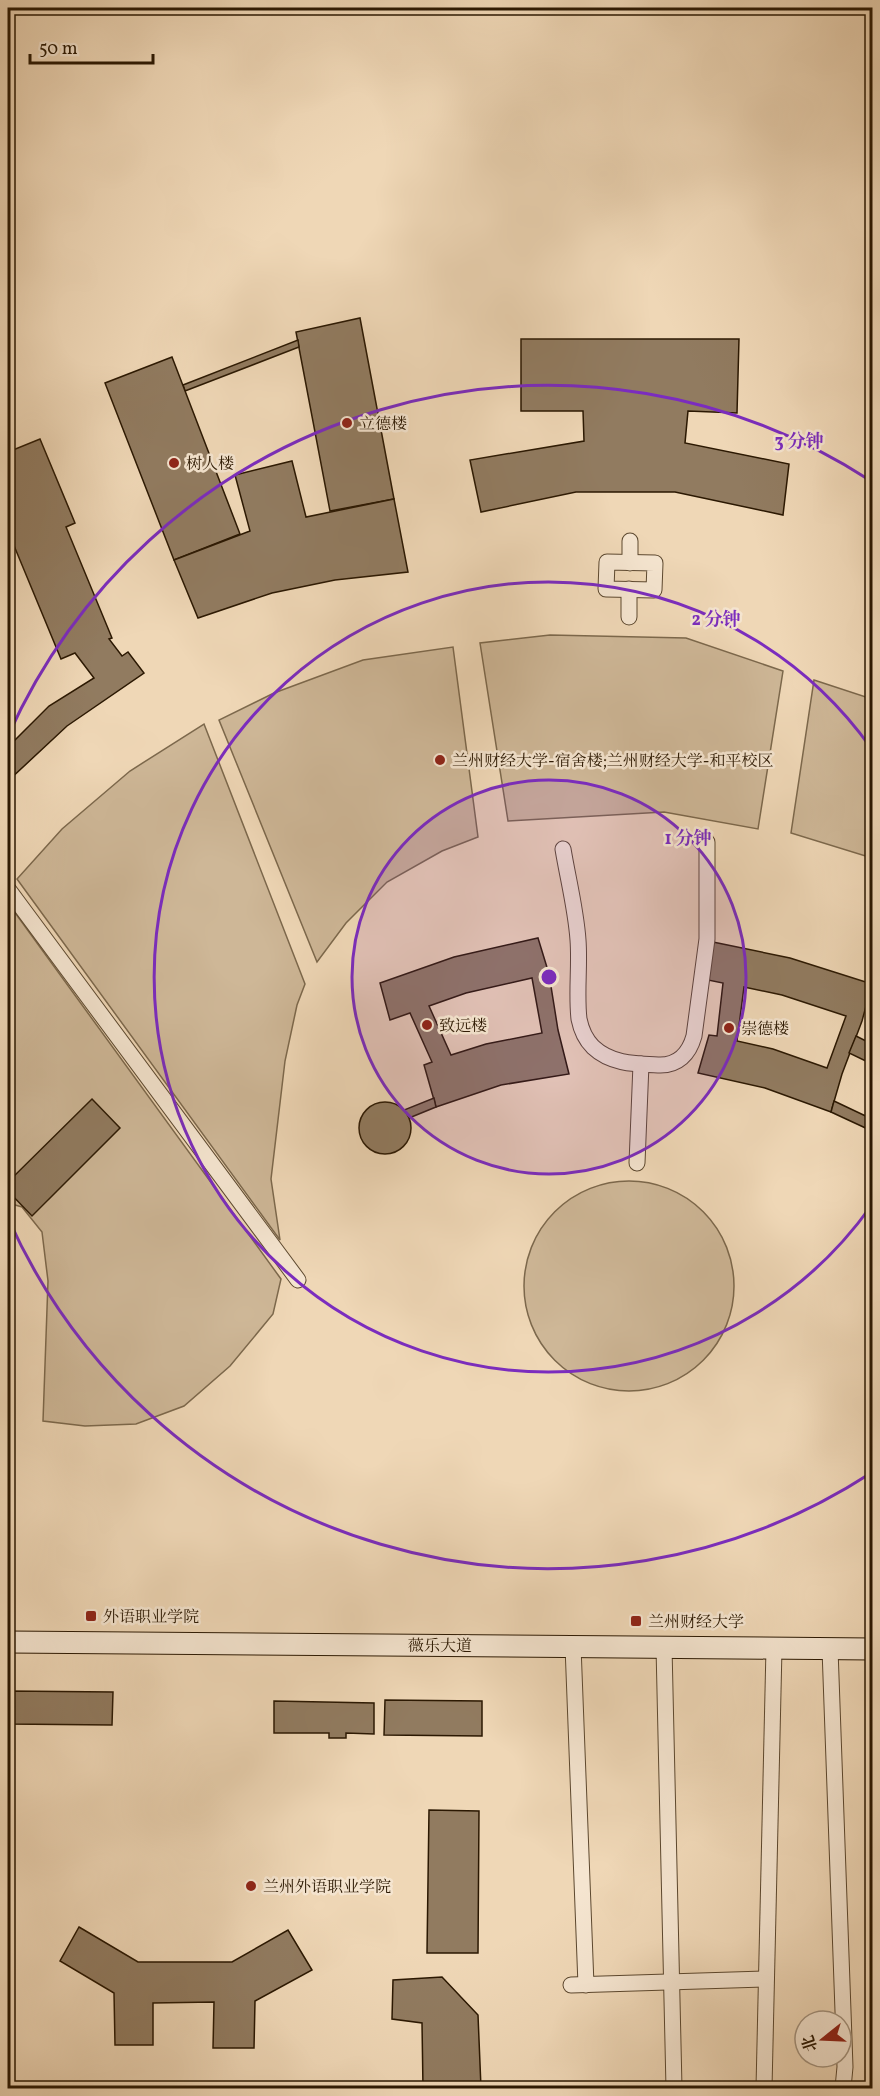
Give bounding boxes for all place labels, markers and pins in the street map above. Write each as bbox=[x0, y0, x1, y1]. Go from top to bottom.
place label: 立德楼 bbox=[359, 414, 407, 436]
marker: 立德楼 bbox=[340, 416, 354, 430]
place label: 树人楼 bbox=[186, 454, 234, 476]
marker: 树人楼 bbox=[167, 456, 181, 470]
place label: 兰州财经大学-宿舍楼;兰州财经大学-和平校区 bbox=[452, 751, 774, 773]
marker: 兰州财经大学-宿舍楼;兰州财经大学-和平校区 bbox=[433, 753, 447, 767]
centre of rings bbox=[539, 967, 559, 987]
place label: 致远楼 bbox=[439, 1016, 487, 1038]
marker: 致远楼 bbox=[420, 1018, 434, 1032]
place label: 崇德楼 bbox=[741, 1019, 789, 1041]
marker: 崇德楼 bbox=[722, 1021, 736, 1035]
place label: 外语职业学院 bbox=[103, 1607, 199, 1629]
marker: 外语职业学院 bbox=[84, 1609, 98, 1623]
place label: 兰州财经大学 bbox=[648, 1612, 744, 1634]
marker: 兰州财经大学 bbox=[629, 1614, 643, 1628]
place label: 兰州外语职业学院 bbox=[263, 1877, 391, 1899]
marker: 兰州外语职业学院 bbox=[244, 1879, 258, 1893]

